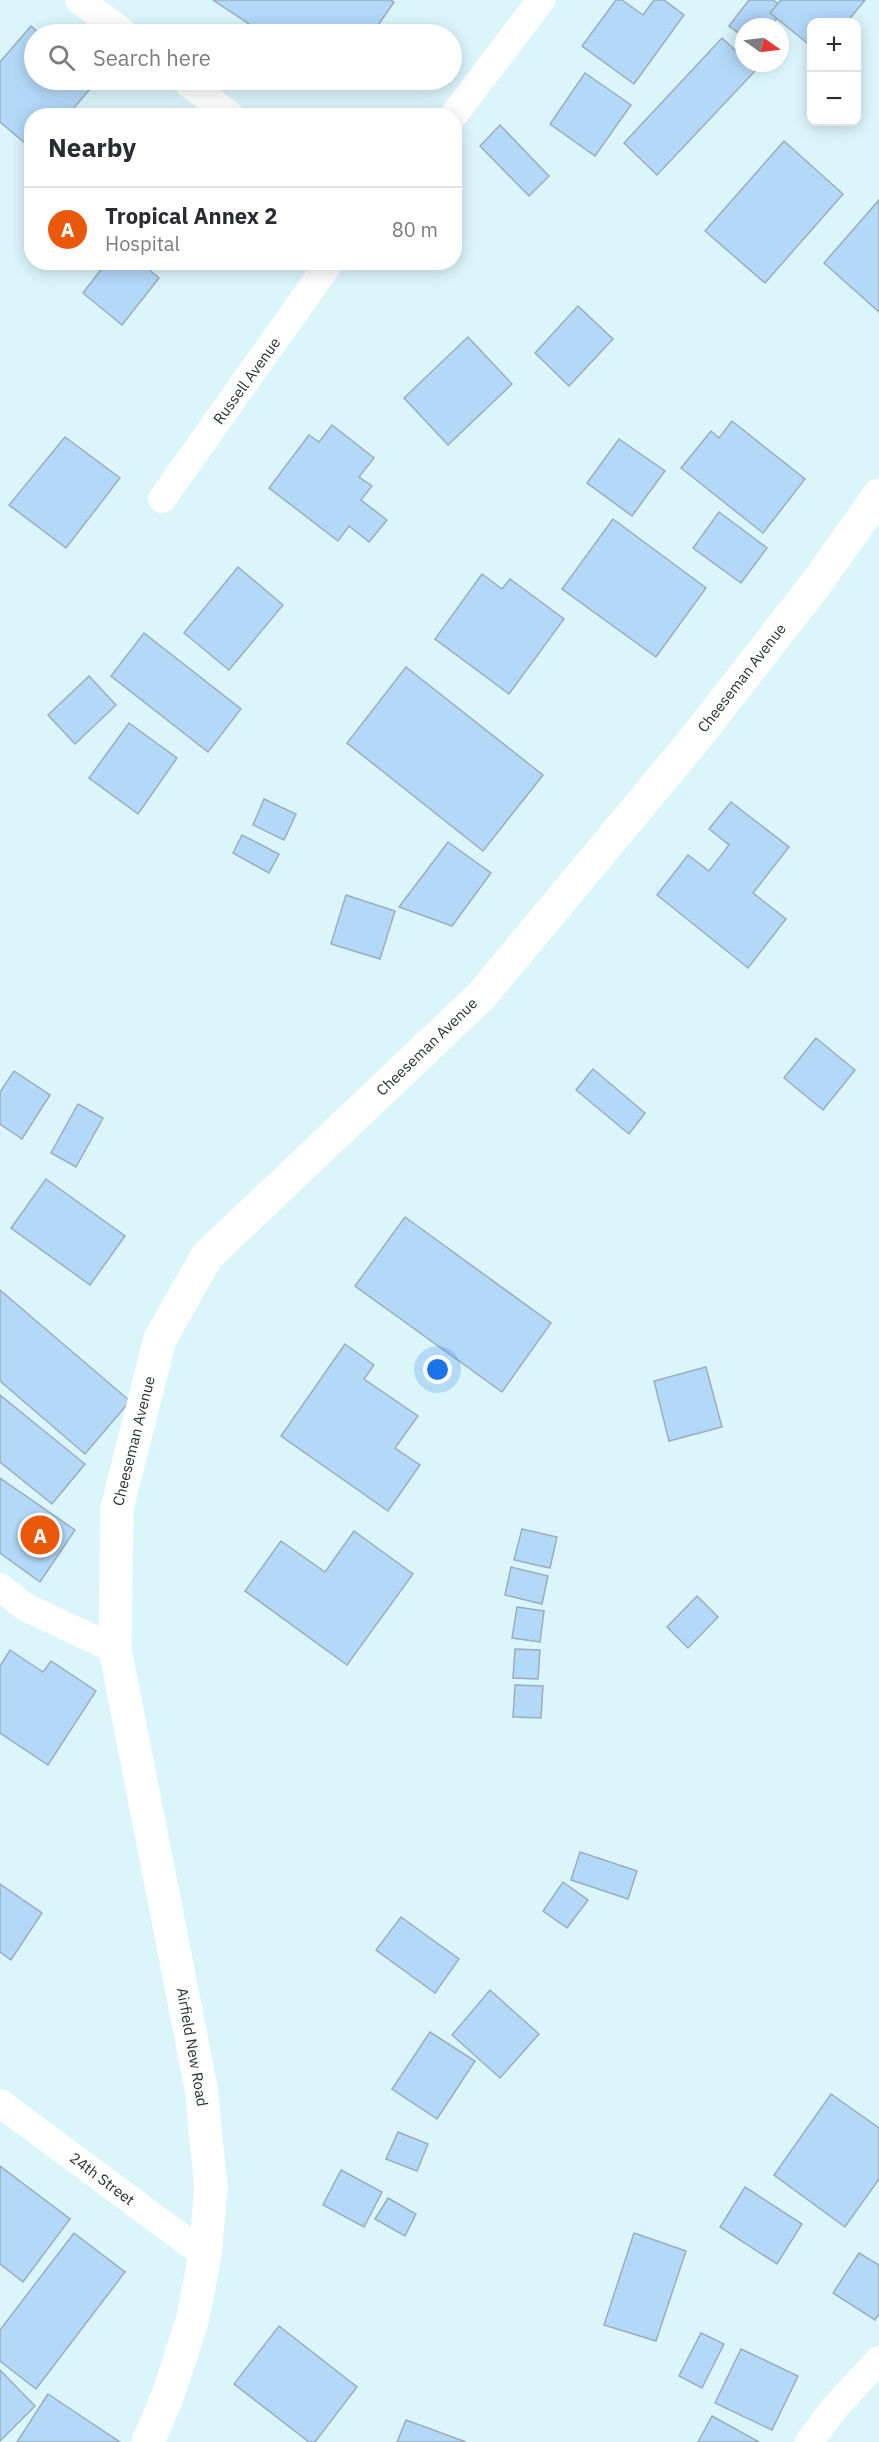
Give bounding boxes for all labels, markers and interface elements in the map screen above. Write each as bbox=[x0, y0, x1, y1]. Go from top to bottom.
north arrow bbox=[735, 18, 789, 72]
map controls bbox=[807, 18, 861, 126]
button: + bbox=[807, 18, 861, 72]
search box bbox=[24, 24, 462, 90]
icon: search bbox=[45, 41, 78, 74]
text: Search here bbox=[93, 43, 211, 72]
button: − bbox=[807, 72, 861, 126]
text: Nearby bbox=[48, 130, 136, 164]
text: Tropical Annex 2 bbox=[105, 201, 277, 230]
text: A bbox=[61, 216, 74, 243]
text: 80 m bbox=[392, 216, 438, 243]
text: Hospital bbox=[105, 230, 180, 257]
street label: Russell Avenue bbox=[209, 334, 284, 428]
street label: Cheeseman Avenue bbox=[693, 619, 790, 736]
street label: Cheeseman Avenue bbox=[372, 994, 481, 1100]
your location bbox=[423, 1355, 452, 1384]
street label: Cheeseman Avenue bbox=[108, 1374, 159, 1508]
pin: A bbox=[20, 1512, 60, 1558]
street label: Airfield New Road bbox=[173, 1986, 212, 2108]
street label: 24th Street bbox=[66, 2148, 139, 2209]

